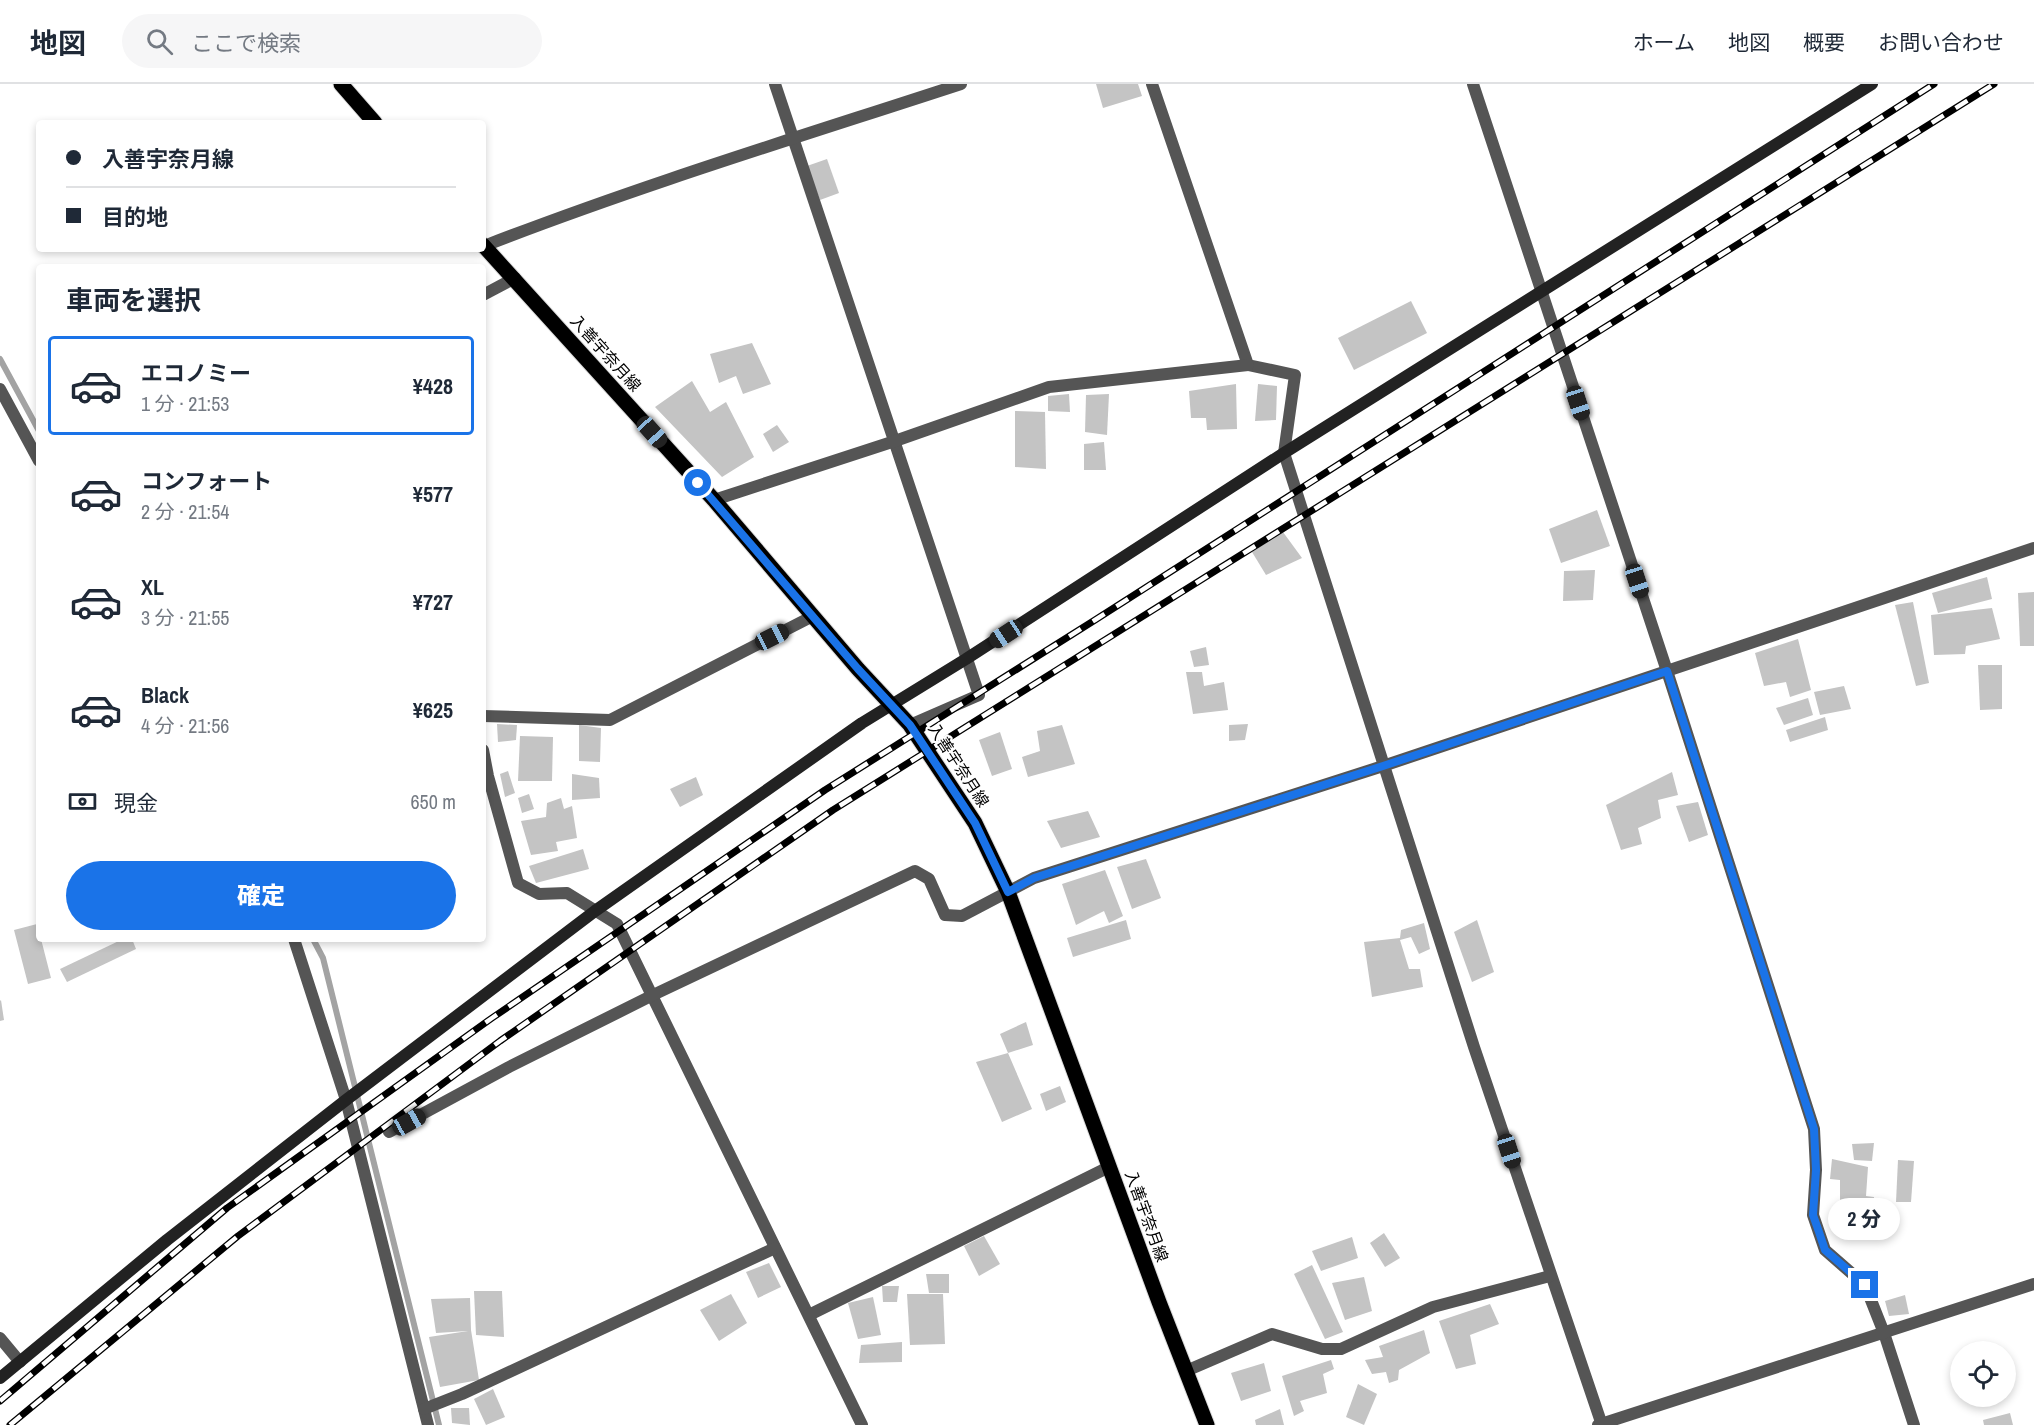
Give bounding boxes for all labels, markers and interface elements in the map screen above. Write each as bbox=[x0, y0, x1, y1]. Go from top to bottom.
search box bbox=[122, 14, 542, 68]
text: 地図 bbox=[30, 24, 86, 62]
icon: search bbox=[143, 25, 176, 58]
text: ここで検索 bbox=[191, 28, 301, 58]
text: ホーム bbox=[1633, 28, 1695, 57]
text: 地図 bbox=[1728, 28, 1770, 57]
text: 概要 bbox=[1803, 28, 1845, 57]
text: お問い合わせ bbox=[1878, 28, 2004, 57]
text: 入善宇奈月線 bbox=[102, 144, 234, 174]
text: 目的地 bbox=[102, 202, 168, 232]
text: 車両を選択 bbox=[66, 282, 201, 318]
street label: 入善宇奈月線 bbox=[566, 310, 646, 396]
text: エコノミー bbox=[141, 358, 251, 388]
icon: car bbox=[69, 359, 123, 413]
text: ¥428 bbox=[413, 371, 453, 401]
car bbox=[1564, 383, 1592, 423]
text: 1 分 · 21:53 bbox=[141, 390, 229, 417]
car bbox=[633, 413, 671, 451]
text: コンフォート bbox=[141, 466, 272, 496]
icon: car bbox=[69, 467, 123, 521]
route start bbox=[684, 469, 711, 496]
text: ¥577 bbox=[413, 479, 453, 509]
text: 2 分 · 21:54 bbox=[141, 498, 229, 525]
car bbox=[1623, 561, 1651, 601]
text: XL bbox=[141, 572, 164, 602]
icon: car bbox=[69, 575, 123, 629]
text: ¥727 bbox=[413, 587, 453, 617]
text: 3 分 · 21:55 bbox=[141, 604, 229, 631]
car bbox=[986, 617, 1026, 651]
car bbox=[752, 621, 792, 653]
text: Black bbox=[141, 680, 189, 710]
icon: car bbox=[69, 683, 123, 737]
text: ¥625 bbox=[413, 695, 453, 725]
text: 4 分 · 21:56 bbox=[141, 712, 229, 739]
street label: 入善宇奈月線 bbox=[924, 719, 994, 811]
icon: cash bbox=[66, 785, 99, 818]
text: 現金 bbox=[114, 788, 158, 818]
text: 650 m bbox=[410, 788, 456, 815]
button: 確定 bbox=[66, 861, 456, 930]
car bbox=[389, 1105, 429, 1139]
car bbox=[1495, 1131, 1523, 1171]
street label: 入善宇奈月線 bbox=[1120, 1167, 1174, 1265]
callout: 2 分 bbox=[1829, 1198, 1901, 1240]
text: 2 分 bbox=[1847, 1205, 1881, 1232]
route end bbox=[1851, 1271, 1878, 1298]
map controls bbox=[1950, 1341, 2016, 1407]
button: locate bbox=[1950, 1341, 2016, 1407]

